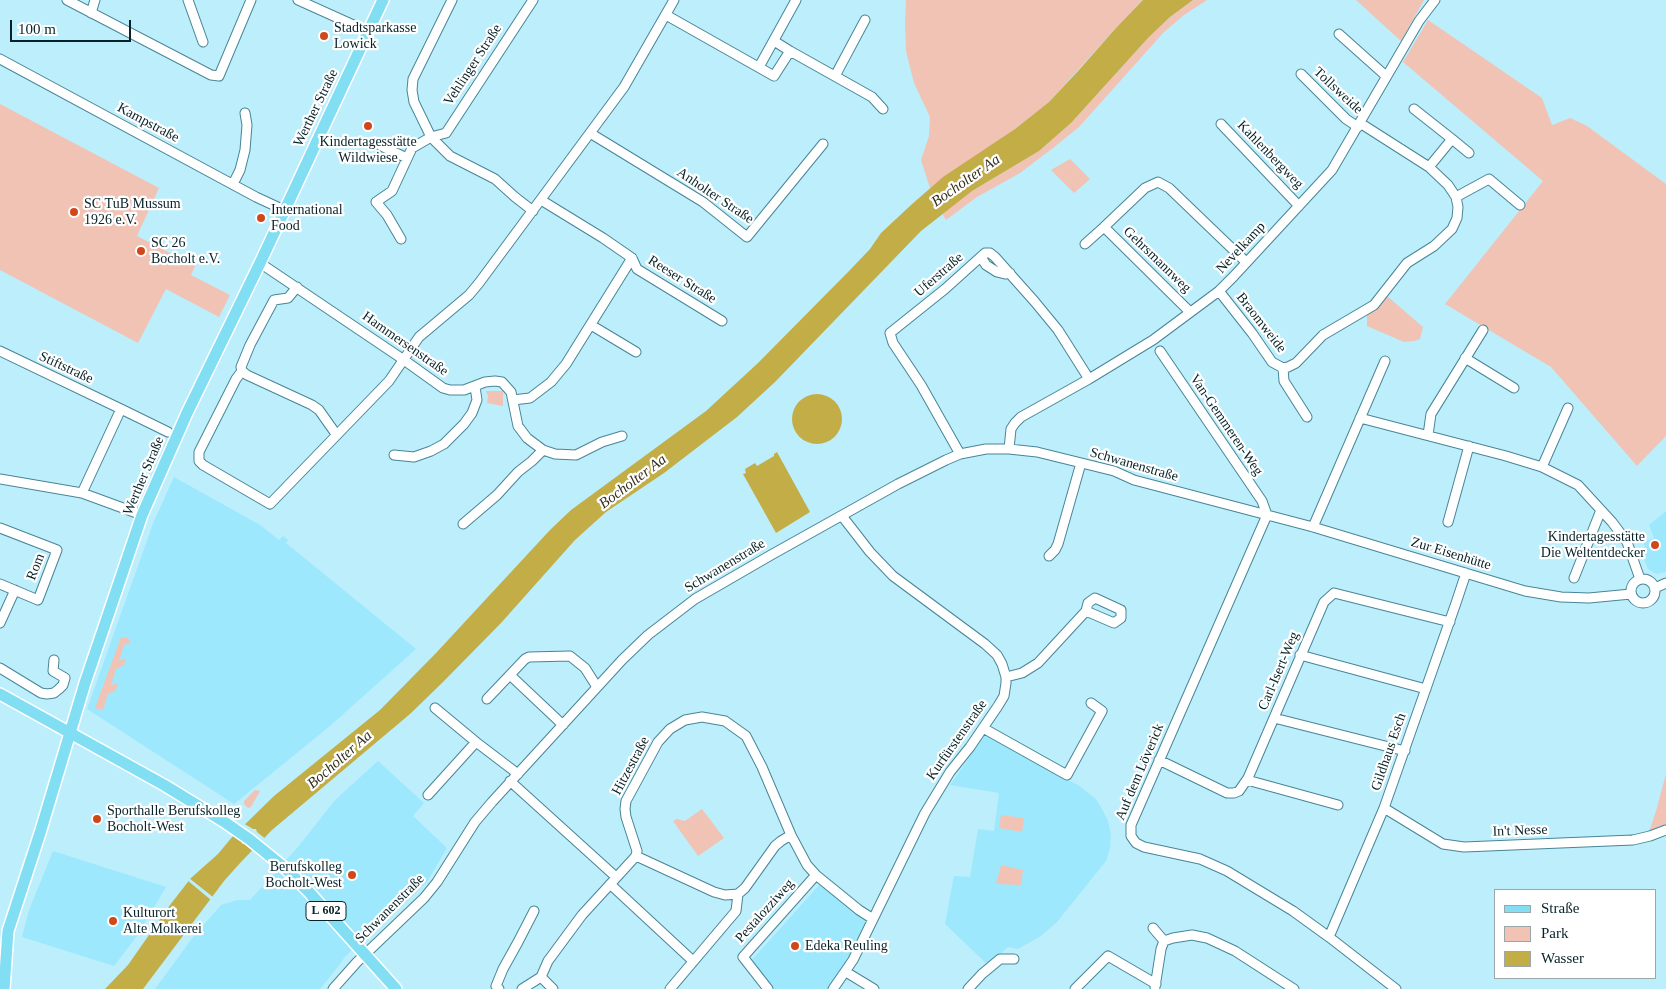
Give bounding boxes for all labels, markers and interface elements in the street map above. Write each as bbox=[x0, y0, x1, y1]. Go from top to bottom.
scale bar bbox=[12, 10, 134, 42]
place label: Stadtsparkasse Lowick bbox=[334, 20, 416, 52]
text: 100 m bbox=[18, 21, 56, 37]
street label: Vehlinger Straße bbox=[440, 21, 506, 109]
marker: Stadtsparkasse Lowick bbox=[318, 30, 330, 42]
street label: Tollsweide bbox=[1310, 64, 1366, 118]
street label: Werther Straße bbox=[290, 67, 342, 149]
street label: Kampstraße bbox=[114, 100, 182, 146]
street label: Kahlenbergweg bbox=[1233, 117, 1307, 193]
marker: Kindertagesstätte Wildwiese bbox=[362, 120, 374, 132]
place label: Kindertagesstätte Wildwiese bbox=[319, 134, 417, 166]
water label: Bocholter Aa bbox=[928, 151, 1004, 211]
street label: Anholter Straße bbox=[673, 164, 757, 228]
place label: SC TuB Mussum 1926 e.V. bbox=[84, 196, 181, 228]
place label: International Food bbox=[271, 202, 343, 234]
marker: SC TuB Mussum 1926 e.V. bbox=[68, 206, 80, 218]
marker: International Food bbox=[255, 212, 267, 224]
street label: Nevelkamp bbox=[1213, 219, 1269, 277]
street label: Gehrsmannweg bbox=[1120, 223, 1194, 297]
place label: SC 26 Bocholt e.V. bbox=[151, 235, 220, 268]
marker: SC 26 Bocholt e.V. bbox=[135, 245, 147, 257]
street label: Uferstraße bbox=[911, 249, 967, 301]
street label: Reeser Straße bbox=[645, 252, 719, 308]
street label: Braomweide bbox=[1232, 290, 1290, 356]
street label: Hammersenstraße bbox=[359, 308, 451, 380]
street label: Stiftstraße bbox=[36, 348, 96, 388]
street label: Van-Gemmeren-Weg bbox=[1186, 371, 1266, 479]
street label: Werther Straße bbox=[120, 434, 168, 518]
street label: Schwanenstraße bbox=[1088, 444, 1180, 486]
water label: Bocholter Aa bbox=[596, 451, 670, 513]
place label: Kindertagesstätte Die Weltentdecker bbox=[1541, 529, 1645, 562]
street label: Zur Eisenhütte bbox=[1409, 534, 1493, 574]
street label: Schwanenstraße bbox=[682, 535, 768, 597]
marker: Kindertagesstätte Die Weltentdecker bbox=[1649, 539, 1661, 551]
street label: Rom bbox=[23, 551, 49, 583]
street label: Carl-Isert-Weg bbox=[1255, 629, 1303, 713]
street label: Kurfürstenstraße bbox=[923, 697, 991, 783]
street label: Gildhaus Esch bbox=[1368, 711, 1410, 793]
street label: Auf dem Löverick bbox=[1112, 721, 1168, 823]
water label: Bocholter Aa bbox=[304, 727, 376, 793]
street label: Hitzestraße bbox=[609, 734, 653, 798]
place label: Sporthalle Berufskolleg Bocholt-West bbox=[107, 803, 240, 836]
marker: Sporthalle Berufskolleg Bocholt-West bbox=[91, 813, 103, 825]
street label: In't Nesse bbox=[1492, 822, 1548, 840]
place label: Berufskolleg Bocholt-West bbox=[265, 859, 342, 892]
marker: Berufskolleg Bocholt-West bbox=[346, 869, 358, 881]
street label: Schwanenstraße bbox=[352, 871, 428, 947]
street label: Pestalozziweg bbox=[732, 876, 798, 946]
legend bbox=[1494, 889, 1656, 979]
text: Straße bbox=[1541, 900, 1579, 916]
road number: L 602 bbox=[306, 901, 346, 920]
place label: Kulturort Alte Molkerei bbox=[123, 905, 202, 938]
marker: Kulturort Alte Molkerei bbox=[107, 915, 119, 927]
text: Park bbox=[1541, 925, 1569, 941]
place label: Edeka Reuling bbox=[805, 938, 888, 954]
marker: Edeka Reuling bbox=[789, 940, 801, 952]
text: Wasser bbox=[1541, 950, 1584, 966]

